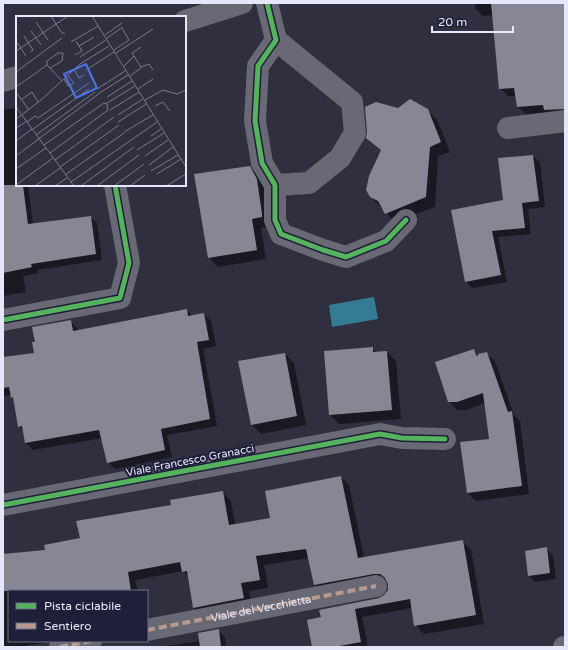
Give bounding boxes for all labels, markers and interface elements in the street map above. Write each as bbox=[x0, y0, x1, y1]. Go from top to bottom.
scale bar bbox=[432, 8, 513, 34]
text: 20 m bbox=[438, 15, 467, 29]
inset map bbox=[16, 16, 186, 186]
street label: Viale Francesco Granacci bbox=[125, 442, 255, 479]
legend bbox=[8, 590, 148, 642]
street label: Viale del Vecchietta bbox=[210, 593, 313, 625]
text: Pista ciclabile bbox=[44, 599, 121, 613]
text: Sentiero bbox=[44, 619, 91, 633]

